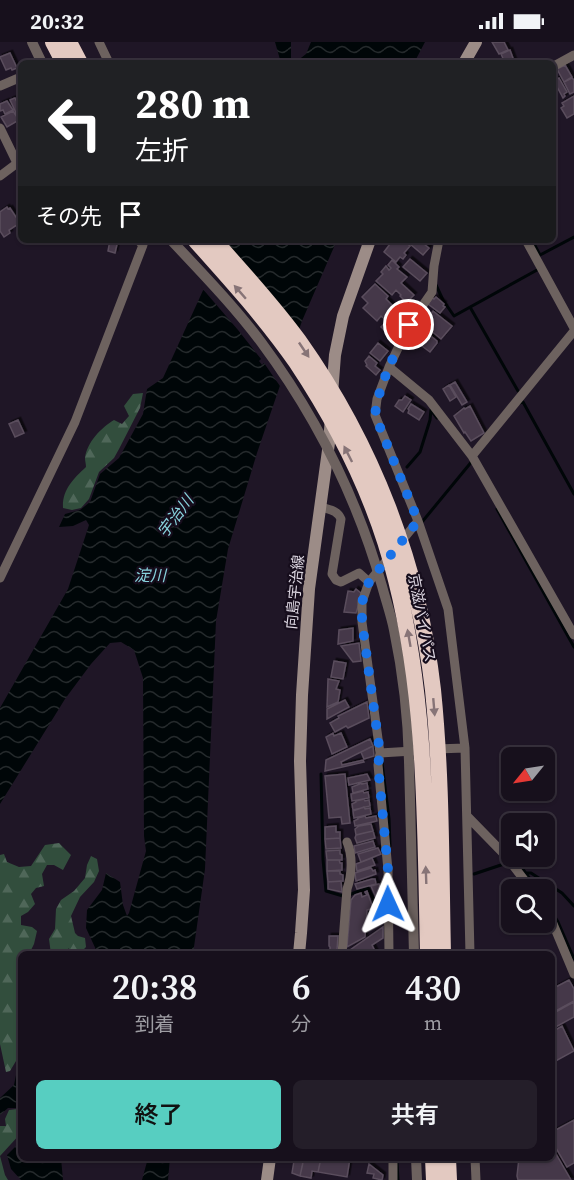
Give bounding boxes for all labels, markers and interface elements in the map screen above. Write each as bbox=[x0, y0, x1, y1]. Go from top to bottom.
text: 20:32 bbox=[30, 6, 84, 36]
text: 280 m bbox=[135, 74, 250, 132]
icon: left bbox=[36, 84, 114, 162]
text: 左折 bbox=[135, 132, 189, 169]
icon: arrive bbox=[114, 198, 147, 231]
text: その先 bbox=[36, 201, 102, 231]
one-way arrow bbox=[234, 285, 247, 300]
pin bbox=[383, 299, 434, 350]
icon: arrive bbox=[392, 308, 425, 341]
one-way arrow bbox=[299, 342, 310, 358]
one-way arrow bbox=[343, 445, 353, 462]
water label: 宇治川 bbox=[152, 489, 199, 542]
street label: 向島宇治線 bbox=[280, 554, 309, 630]
water label: 淀川 bbox=[134, 564, 168, 586]
street label: 京滋バイパス bbox=[404, 572, 441, 664]
one-way arrow bbox=[404, 629, 413, 648]
one-way arrow bbox=[429, 697, 439, 716]
north arrow bbox=[501, 747, 555, 801]
map controls bbox=[501, 747, 555, 933]
button: sound bbox=[501, 813, 555, 867]
one-way arrow bbox=[421, 865, 430, 884]
position arrow bbox=[356, 872, 420, 936]
button: search bbox=[501, 879, 555, 933]
text: 20:38 bbox=[112, 962, 197, 1011]
text: 6 bbox=[292, 962, 311, 1011]
text: 430 bbox=[405, 963, 461, 1012]
text: m bbox=[424, 1009, 442, 1037]
text: 到着 bbox=[135, 1010, 175, 1038]
text: 分 bbox=[291, 1010, 311, 1038]
button: 終了 bbox=[36, 1080, 281, 1149]
button: 共有 bbox=[293, 1080, 537, 1149]

